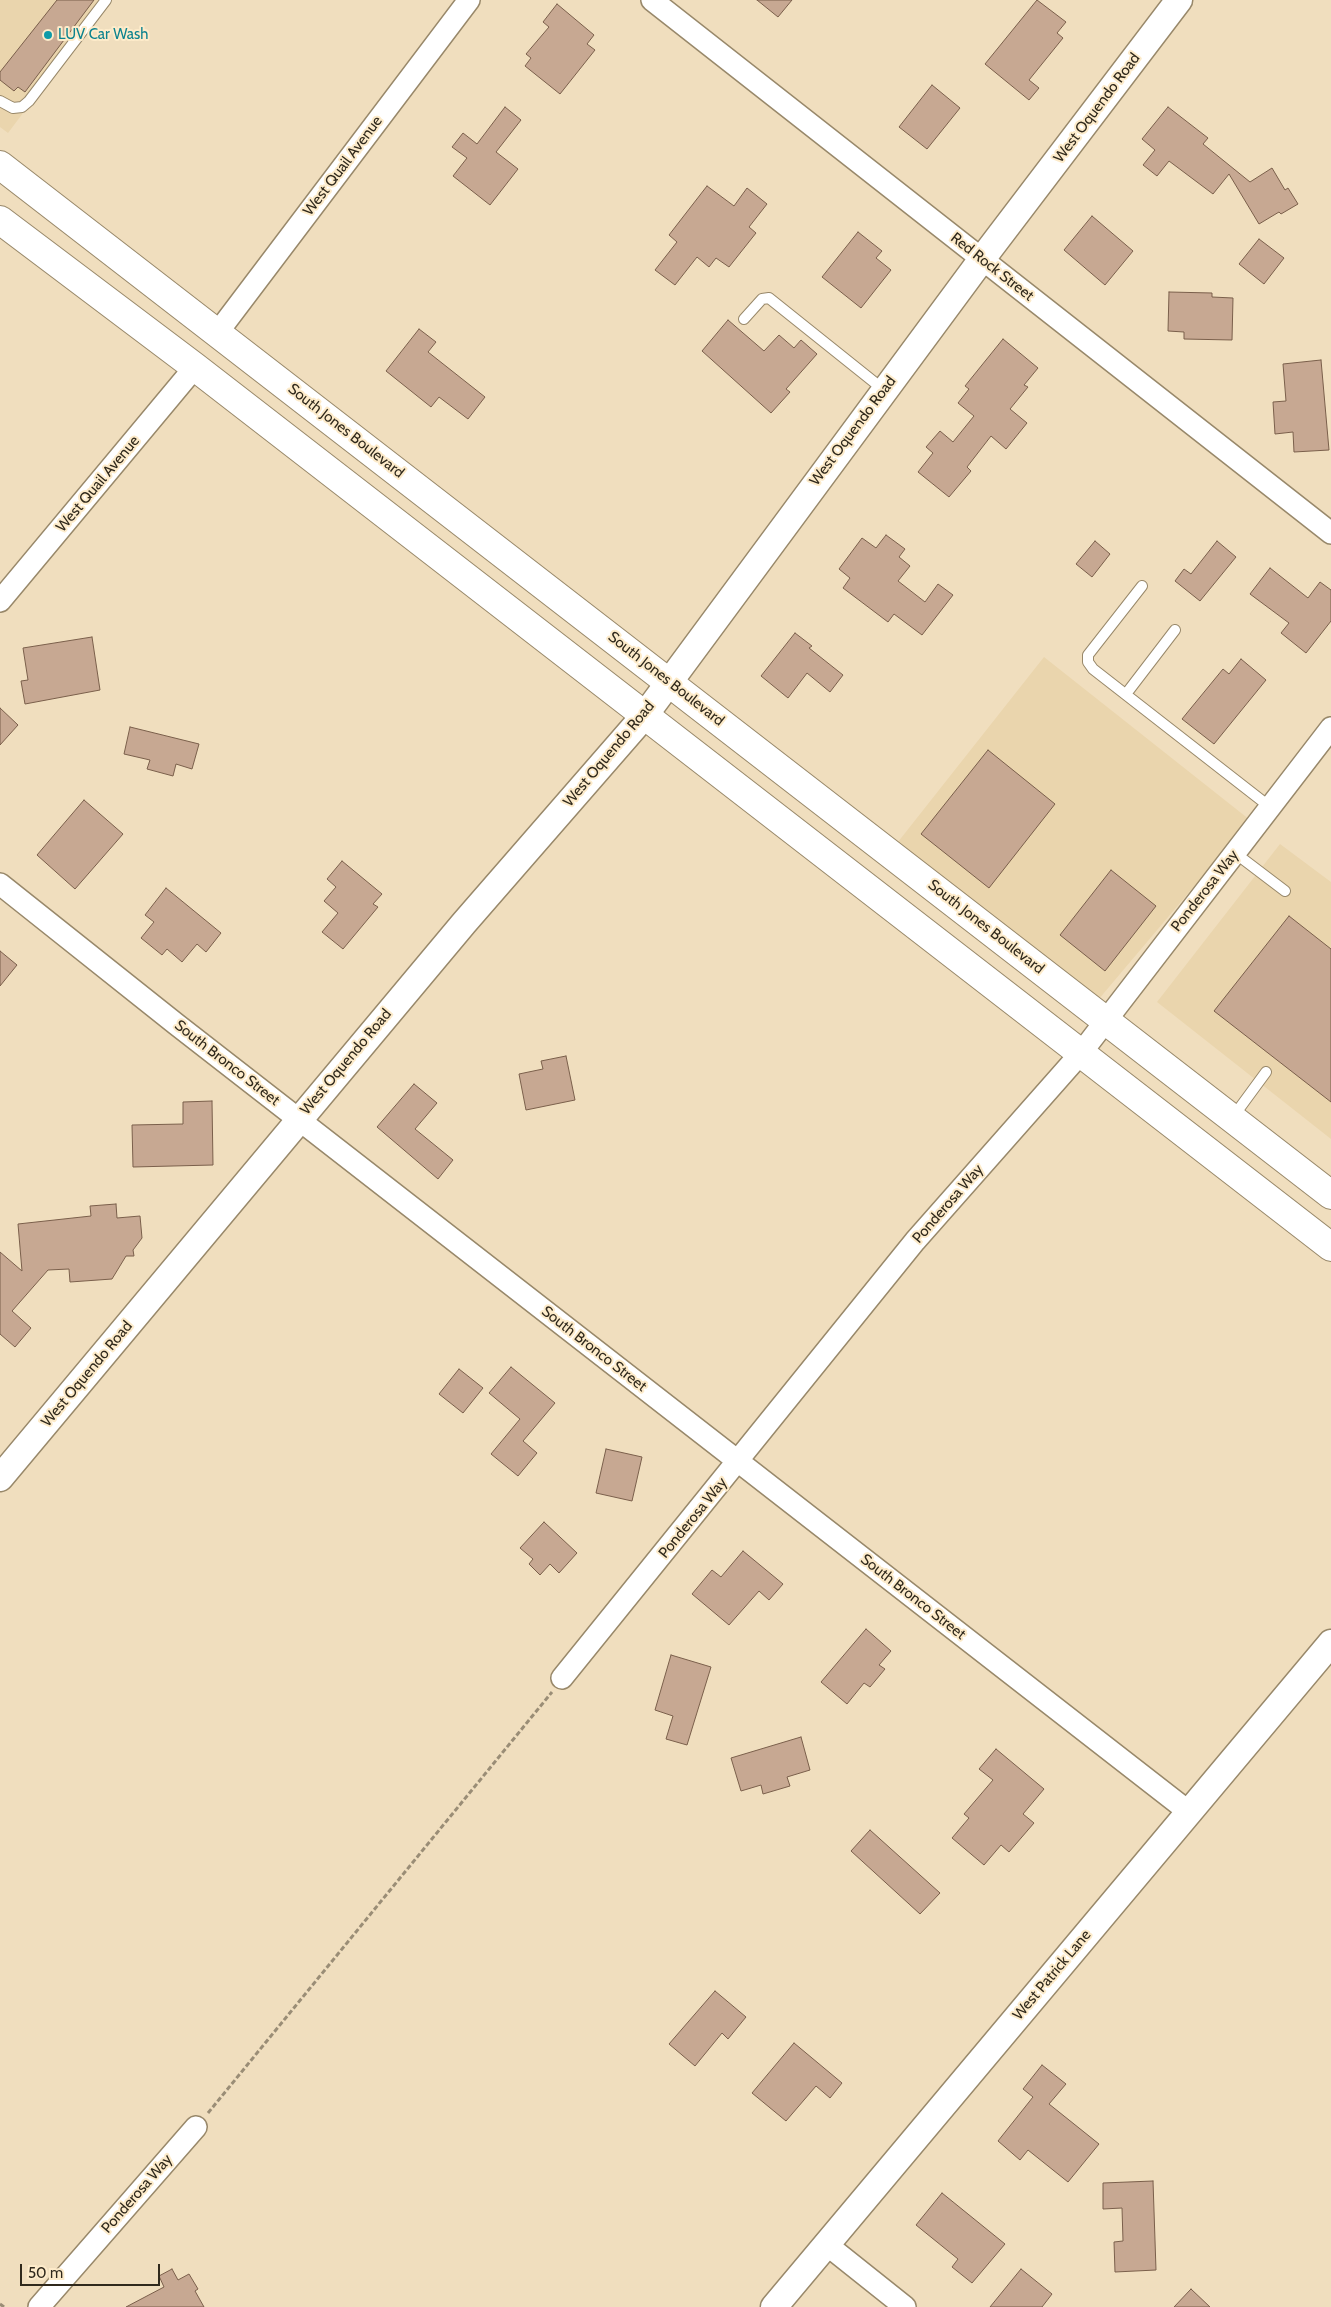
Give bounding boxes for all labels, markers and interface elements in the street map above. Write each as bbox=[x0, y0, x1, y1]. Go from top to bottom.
place label: LUV Car Wash bbox=[58, 26, 148, 44]
marker: LUV Car Wash bbox=[42, 29, 54, 41]
street label: West Oquendo Road bbox=[1050, 50, 1144, 166]
street label: West Quail Avenue bbox=[300, 113, 386, 219]
street label: Red Rock Street bbox=[947, 229, 1037, 305]
street label: West Oquendo Road bbox=[806, 373, 900, 489]
street label: South Jones Boulevard bbox=[284, 380, 408, 482]
street label: West Quail Avenue bbox=[52, 432, 144, 536]
street label: South Jones Boulevard bbox=[604, 628, 728, 730]
street label: West Oquendo Road bbox=[560, 698, 658, 810]
street label: Ponderosa Way bbox=[1168, 847, 1242, 935]
street label: South Jones Boulevard bbox=[924, 876, 1048, 978]
street label: West Oquendo Road bbox=[297, 1006, 395, 1118]
street label: South Bronco Street bbox=[171, 1016, 283, 1110]
street label: Ponderosa Way bbox=[909, 1161, 987, 1247]
street label: South Bronco Street bbox=[538, 1302, 650, 1396]
street label: West Oquendo Road bbox=[38, 1318, 136, 1430]
street label: Ponderosa Way bbox=[655, 1474, 731, 1562]
street label: South Bronco Street bbox=[857, 1550, 969, 1644]
street label: West Patrick Lane bbox=[1009, 1926, 1095, 2024]
street label: Ponderosa Way bbox=[98, 2151, 176, 2237]
scale bar bbox=[22, 2254, 162, 2286]
text: 50 m bbox=[28, 2264, 63, 2282]

